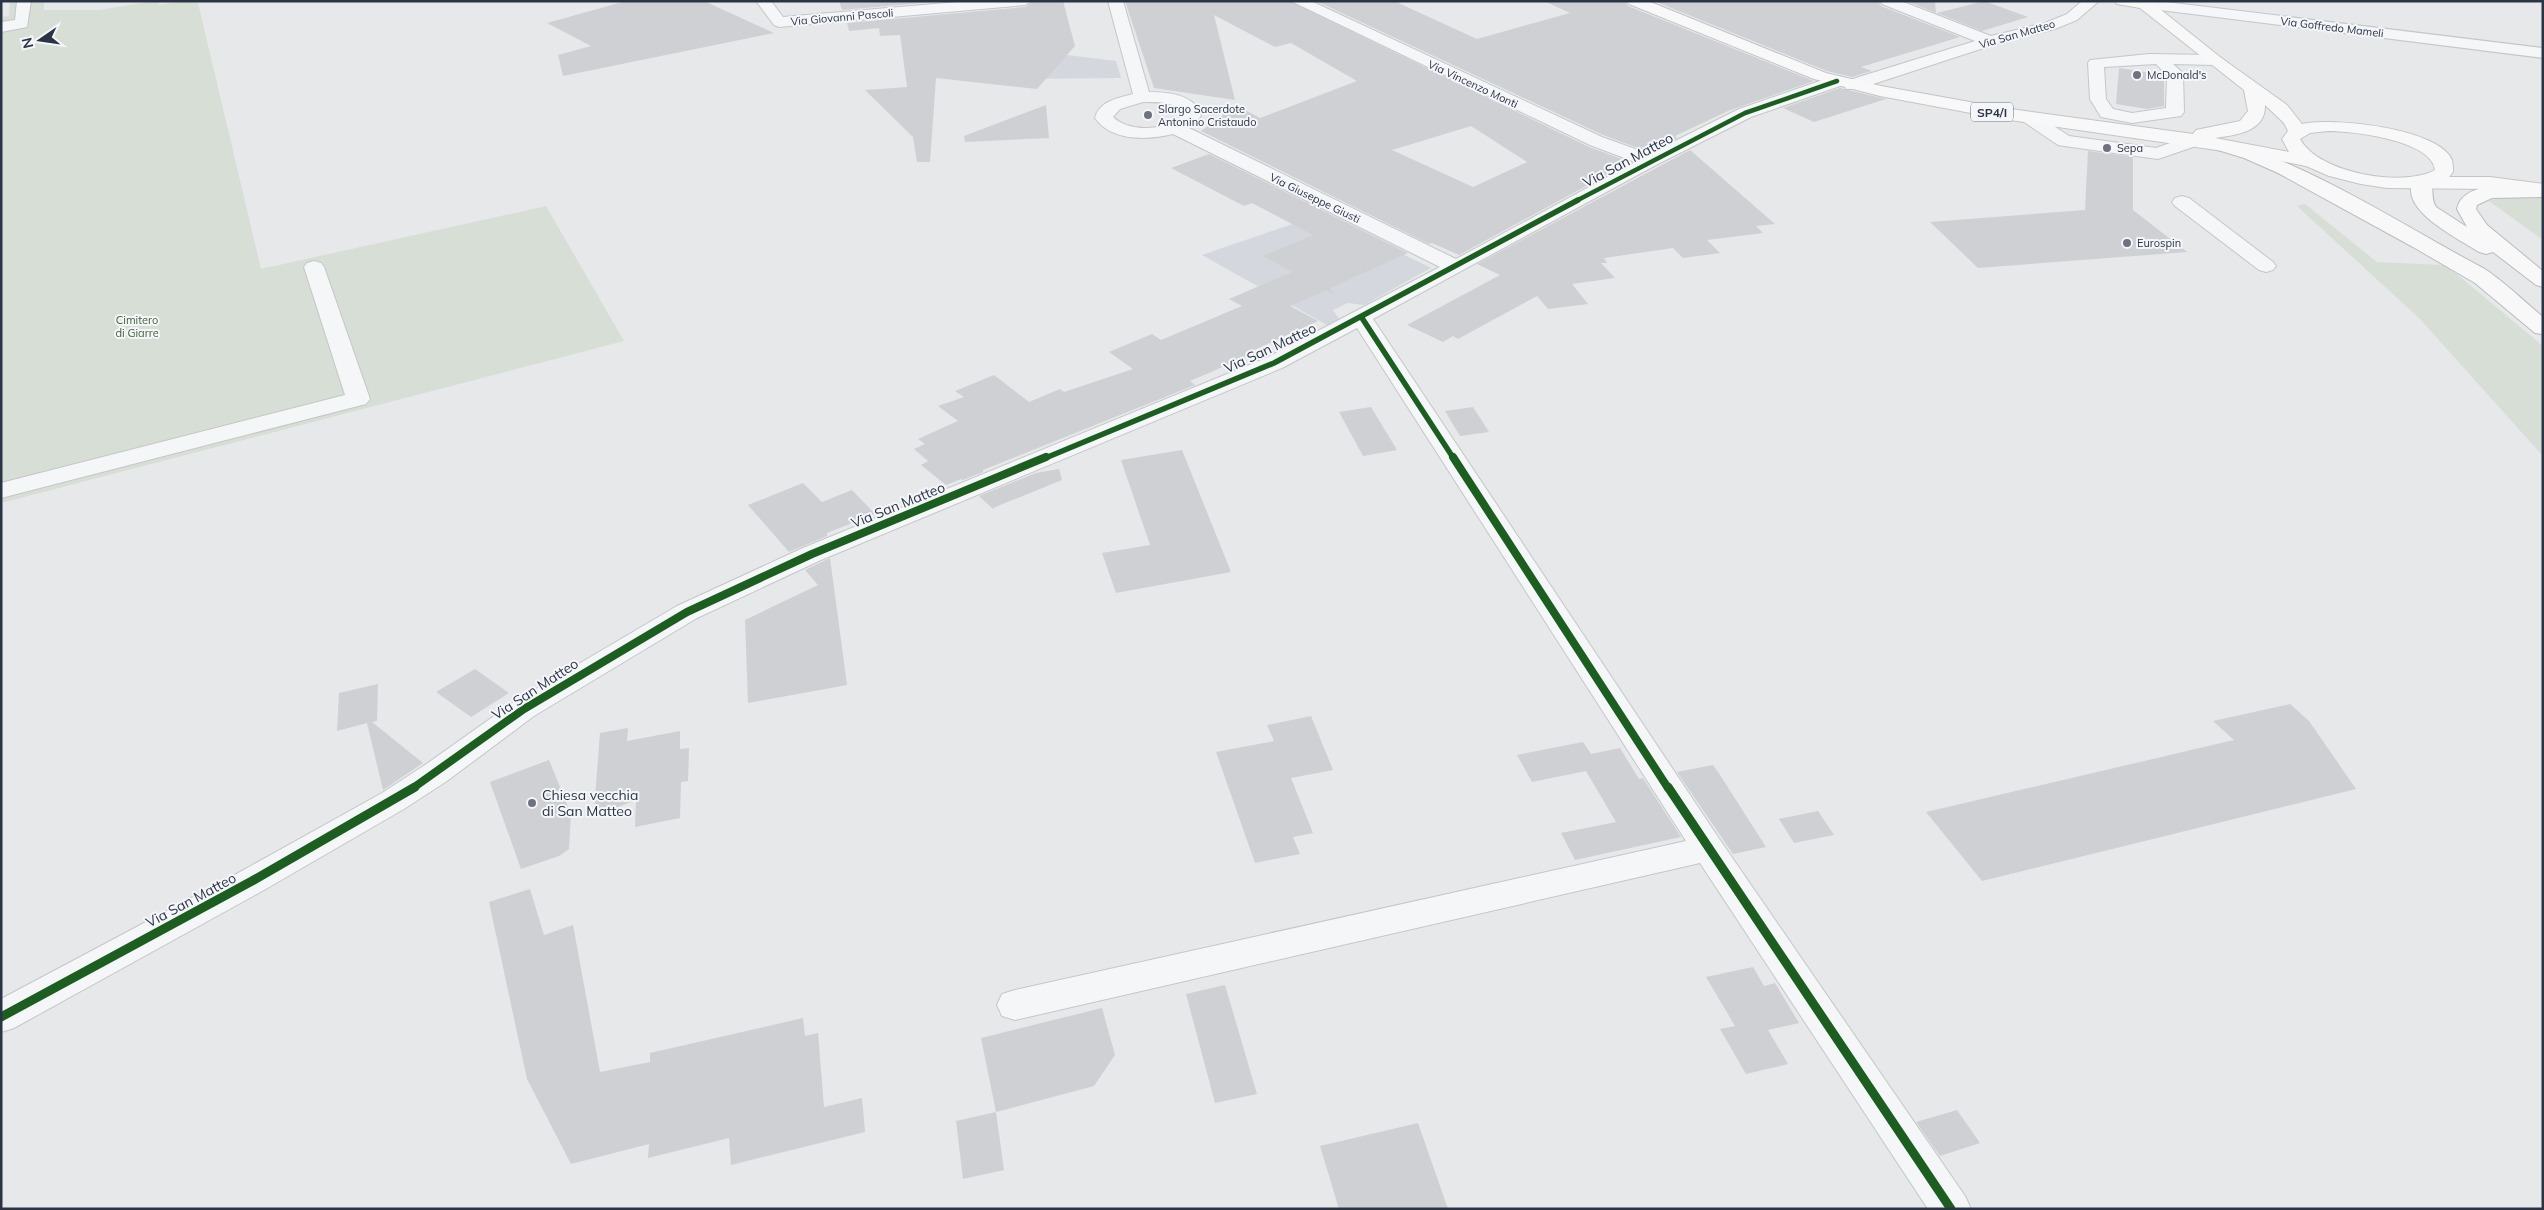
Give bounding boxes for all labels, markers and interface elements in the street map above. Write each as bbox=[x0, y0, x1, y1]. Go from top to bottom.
street label: Via Giovanni Pascoli bbox=[790, 6, 894, 28]
street label: Via Goffredo Mameli bbox=[2280, 14, 2384, 40]
north arrow bbox=[15, 15, 65, 65]
street label: Via San Matteo bbox=[1977, 16, 2057, 52]
text: N bbox=[17, 36, 37, 50]
street label: Via Vincenzo Monti bbox=[1426, 57, 1520, 111]
place label: McDonald's bbox=[2147, 68, 2207, 82]
marker: McDonald's bbox=[2131, 69, 2143, 81]
place label: Slargo Sacerdote Antonino Cristaudo bbox=[1158, 102, 1256, 129]
road number: SP4/I bbox=[1971, 102, 2013, 121]
marker: Slargo Sacerdote Antonino Cristaudo bbox=[1142, 109, 1154, 121]
street label: Via San Matteo bbox=[1580, 129, 1676, 191]
place label: Sepa bbox=[2117, 141, 2143, 155]
marker: Sepa bbox=[2101, 142, 2113, 154]
street label: Via Giuseppe Giusti bbox=[1267, 170, 1363, 226]
place label: Eurospin bbox=[2137, 236, 2181, 250]
marker: Eurospin bbox=[2121, 237, 2133, 249]
park label: Cimitero di Giarre bbox=[115, 313, 159, 340]
street label: Via San Matteo bbox=[1221, 319, 1319, 377]
street label: Via San Matteo bbox=[848, 478, 948, 532]
street label: Via San Matteo bbox=[488, 654, 582, 724]
place label: Chiesa vecchia di San Matteo bbox=[542, 786, 638, 820]
marker: Chiesa vecchia di San Matteo bbox=[526, 797, 538, 809]
street label: Via San Matteo bbox=[143, 869, 239, 931]

